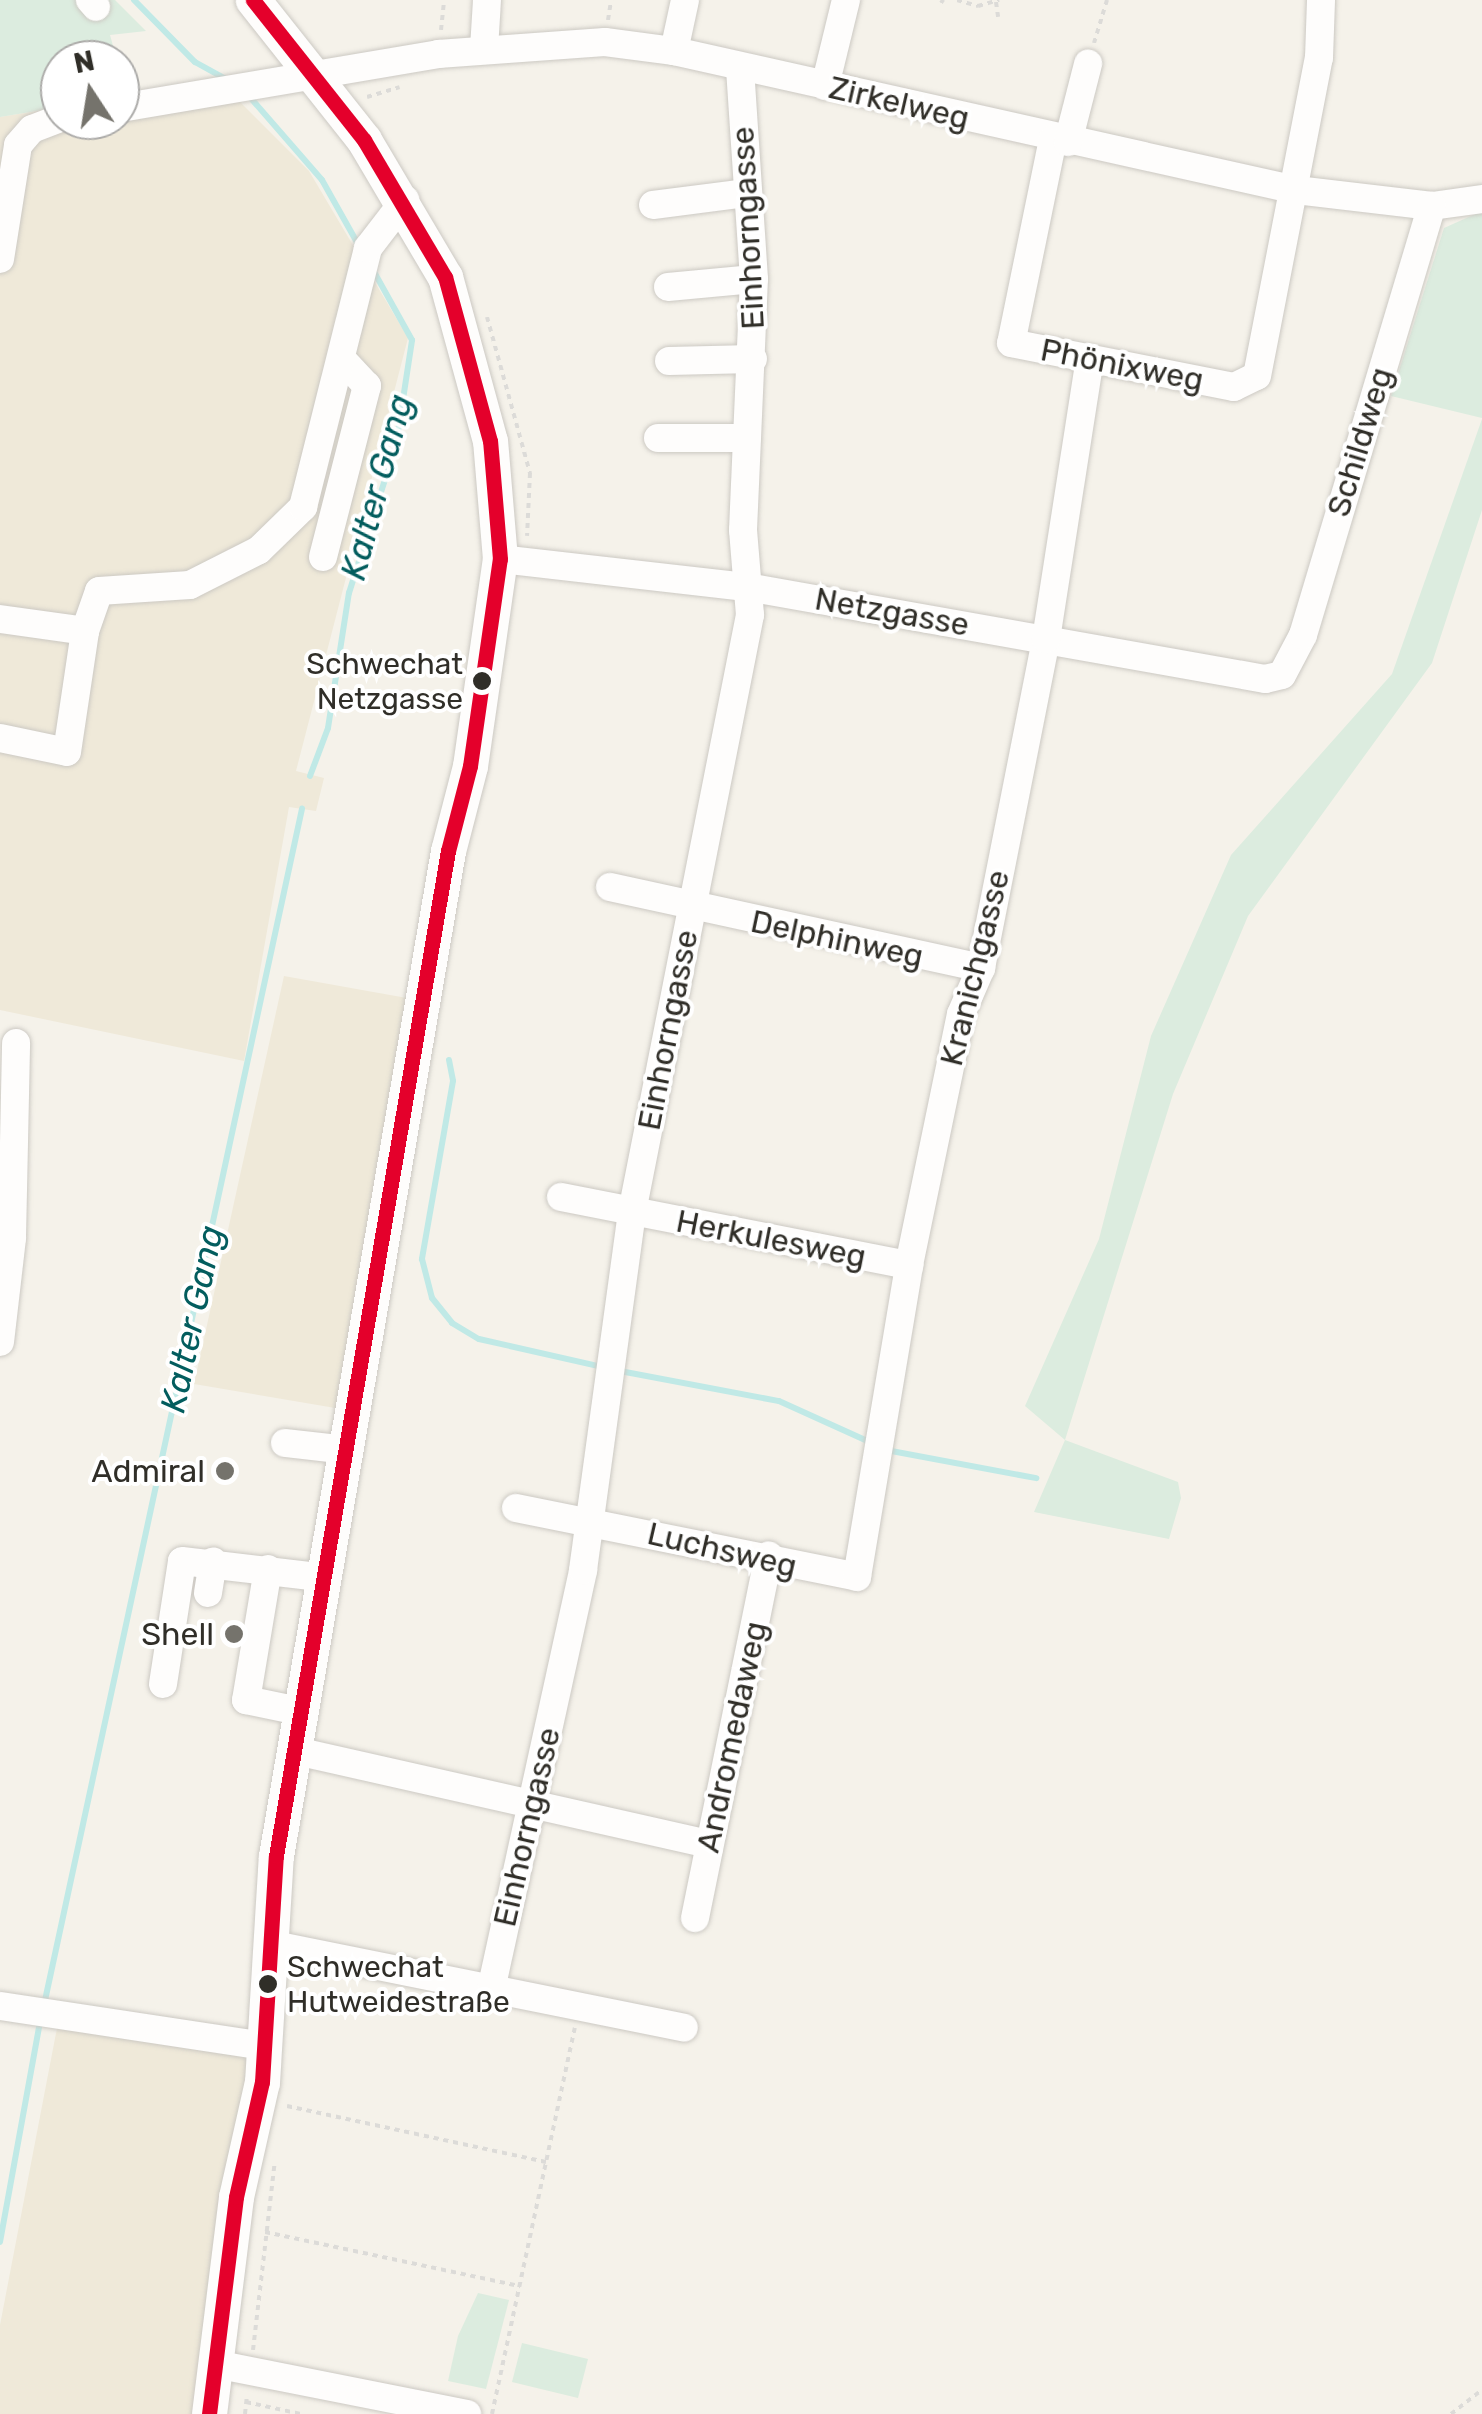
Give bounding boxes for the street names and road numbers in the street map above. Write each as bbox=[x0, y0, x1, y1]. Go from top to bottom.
street label: Zirkelweg bbox=[825, 68, 973, 138]
street label: Einhorngasse bbox=[724, 126, 772, 330]
street label: Phönixweg bbox=[1037, 330, 1207, 400]
street label: Schildweg bbox=[1319, 363, 1401, 521]
street label: Netzgasse bbox=[812, 580, 972, 644]
street label: Kranichgasse bbox=[932, 866, 1018, 1070]
street label: Delphinweg bbox=[747, 902, 927, 976]
street label: Einhorngasse bbox=[630, 927, 706, 1133]
street label: Herkulesweg bbox=[673, 1202, 869, 1276]
street label: Luchsweg bbox=[644, 1514, 800, 1586]
street label: Andromedaweg bbox=[689, 1618, 775, 1856]
street label: Einhorngasse bbox=[485, 1724, 569, 1930]

